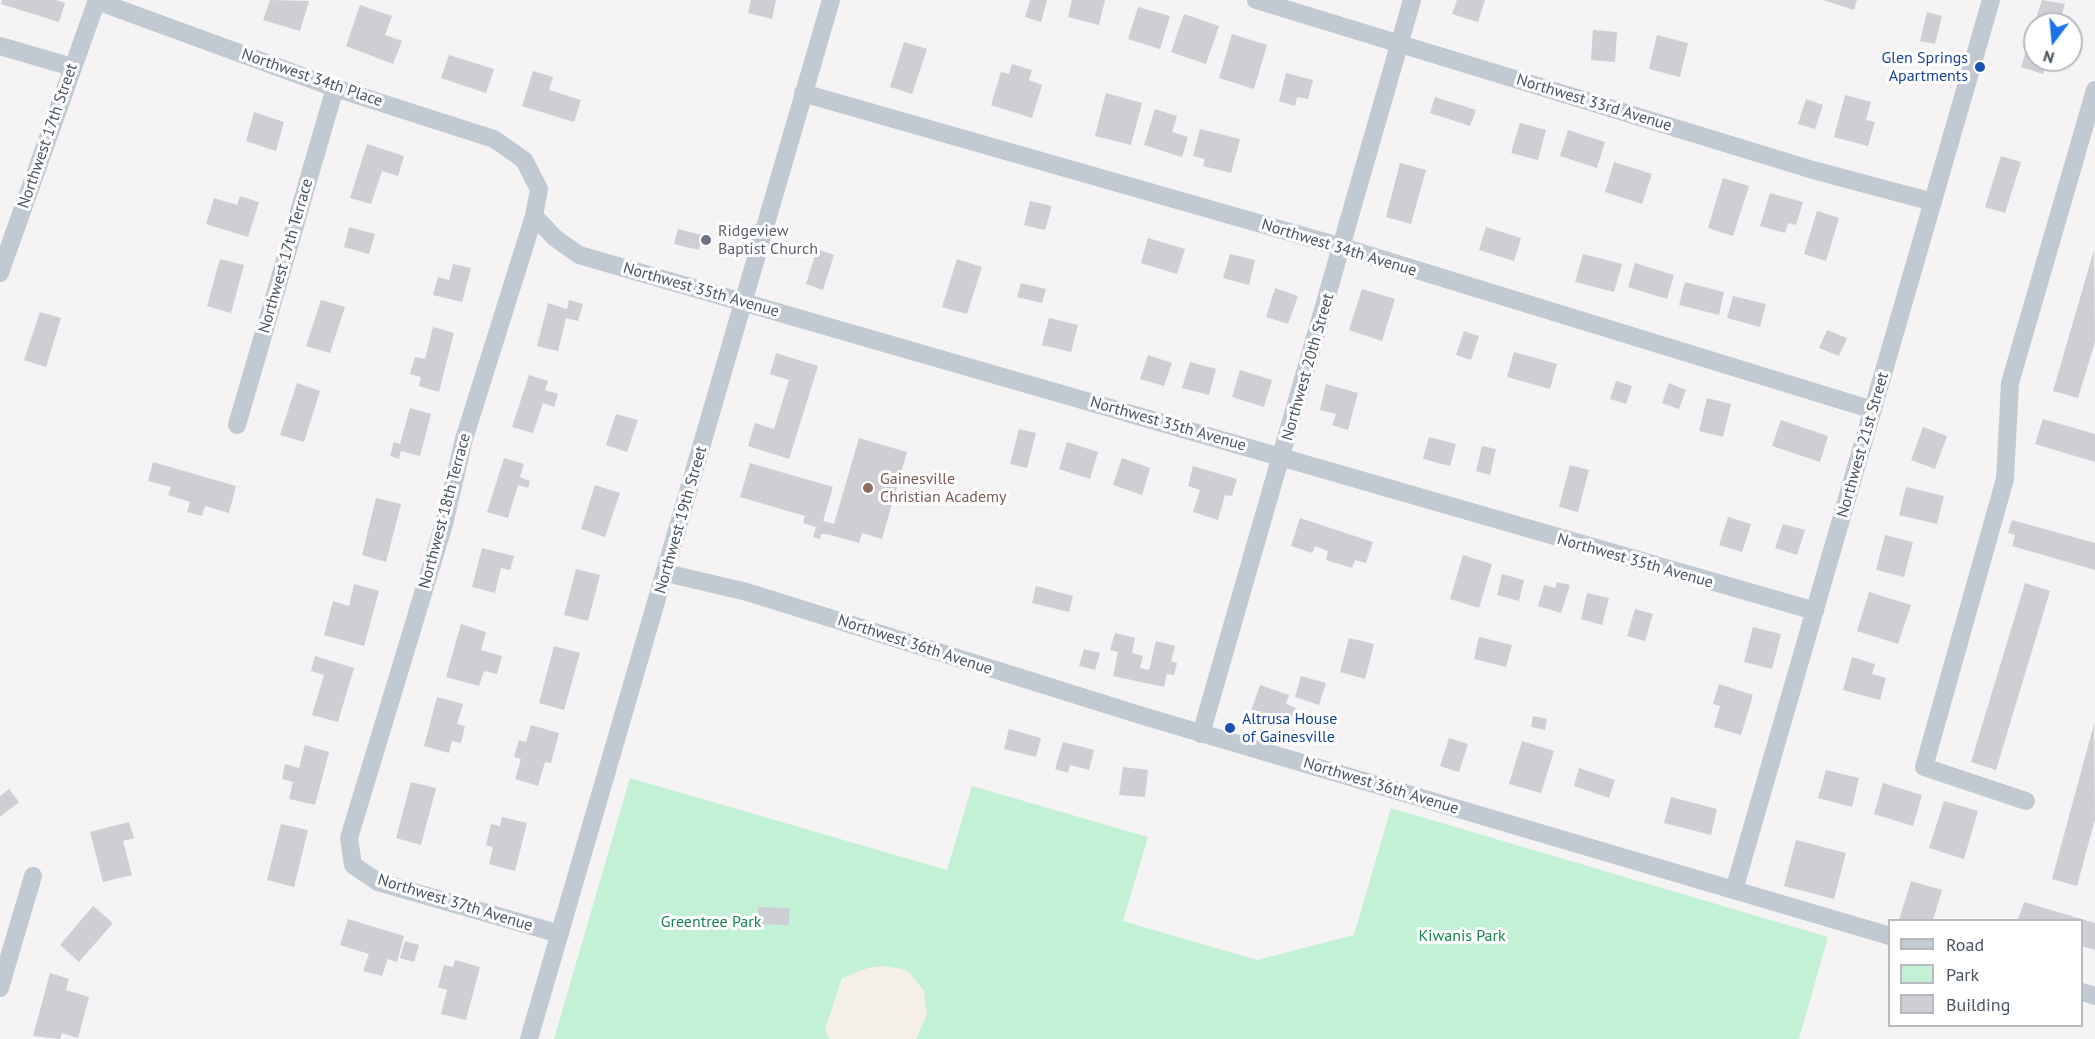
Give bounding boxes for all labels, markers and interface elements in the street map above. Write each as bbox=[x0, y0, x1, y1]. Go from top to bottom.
north arrow bbox=[2023, 12, 2083, 72]
street label: Northwest 34th Place bbox=[239, 45, 385, 111]
text: N bbox=[2041, 46, 2056, 68]
place label: Glen Springs Apartments bbox=[1881, 48, 1968, 86]
marker: Glen Springs Apartments bbox=[1973, 60, 1987, 74]
street label: Northwest 17th Street bbox=[14, 61, 82, 211]
street label: Northwest 33rd Avenue bbox=[1514, 70, 1674, 136]
street label: Northwest 17th Terrace bbox=[255, 177, 317, 335]
street label: Northwest 34th Avenue bbox=[1259, 215, 1419, 281]
place label: Ridgeview Baptist Church bbox=[718, 221, 818, 259]
marker: Ridgeview Baptist Church bbox=[699, 233, 713, 247]
street label: Northwest 35th Avenue bbox=[621, 259, 781, 321]
street label: Northwest 20th Street bbox=[1278, 291, 1338, 443]
street label: Northwest 21st Street bbox=[1833, 370, 1893, 520]
street label: Northwest 35th Avenue bbox=[1088, 393, 1248, 455]
street label: Northwest 18th Terrace bbox=[415, 431, 475, 591]
street label: Northwest 19th Street bbox=[651, 444, 711, 596]
place label: Gainesville Christian Academy bbox=[880, 469, 1007, 507]
marker: Gainesville Christian Academy bbox=[861, 481, 875, 495]
street label: Northwest 35th Avenue bbox=[1555, 530, 1715, 592]
street label: Northwest 36th Avenue bbox=[835, 611, 995, 679]
place label: Altrusa House of Gainesville bbox=[1242, 709, 1337, 747]
marker: Altrusa House of Gainesville bbox=[1223, 721, 1237, 735]
street label: Northwest 36th Avenue bbox=[1301, 753, 1461, 819]
street label: Northwest 37th Avenue bbox=[375, 870, 535, 936]
park label: Greentree Park bbox=[661, 912, 761, 932]
legend bbox=[1888, 919, 2083, 1027]
park label: Kiwanis Park bbox=[1418, 926, 1506, 946]
text: Road bbox=[1946, 933, 1984, 956]
text: Park bbox=[1946, 963, 1979, 986]
text: Building bbox=[1946, 993, 2010, 1016]

